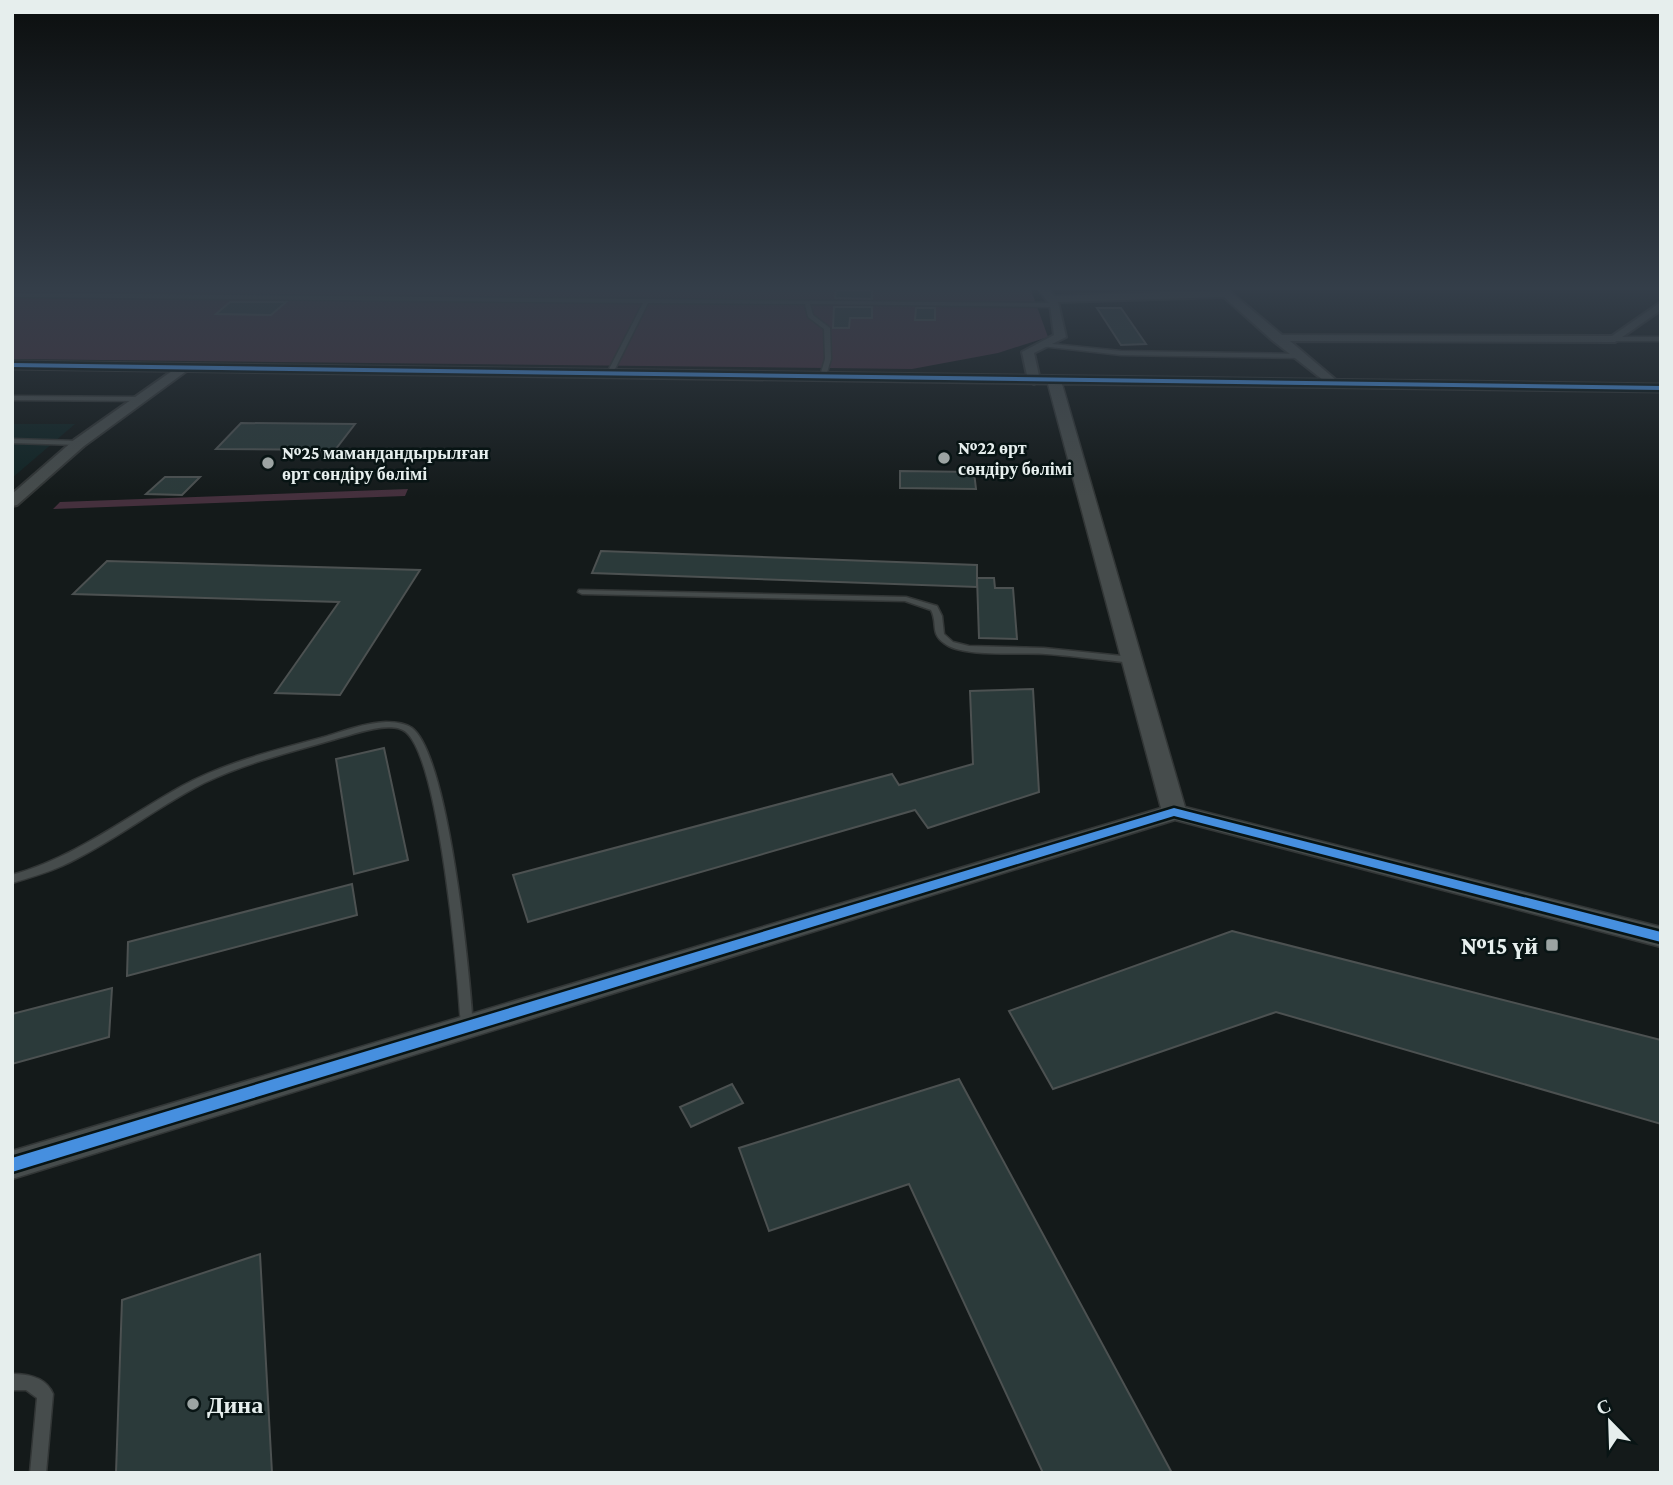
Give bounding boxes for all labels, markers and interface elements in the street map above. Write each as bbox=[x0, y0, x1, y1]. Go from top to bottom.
place label: №22 өрт сөндіру бөлімі bbox=[958, 438, 1072, 479]
place label: №25 мамандандырылған өрт сөндіру бөлімі bbox=[282, 443, 489, 484]
marker: №22 өрт сөндіру бөлімі bbox=[936, 450, 952, 466]
marker: №25 мамандандырылған өрт сөндіру бөлімі bbox=[260, 455, 276, 471]
place label: №15 үй bbox=[1461, 932, 1538, 959]
marker: №15 үй bbox=[1544, 937, 1560, 953]
north arrow bbox=[1575, 1387, 1645, 1457]
place label: Дина bbox=[207, 1391, 263, 1418]
text: С bbox=[1593, 1394, 1614, 1419]
marker: Дина bbox=[185, 1396, 201, 1412]

